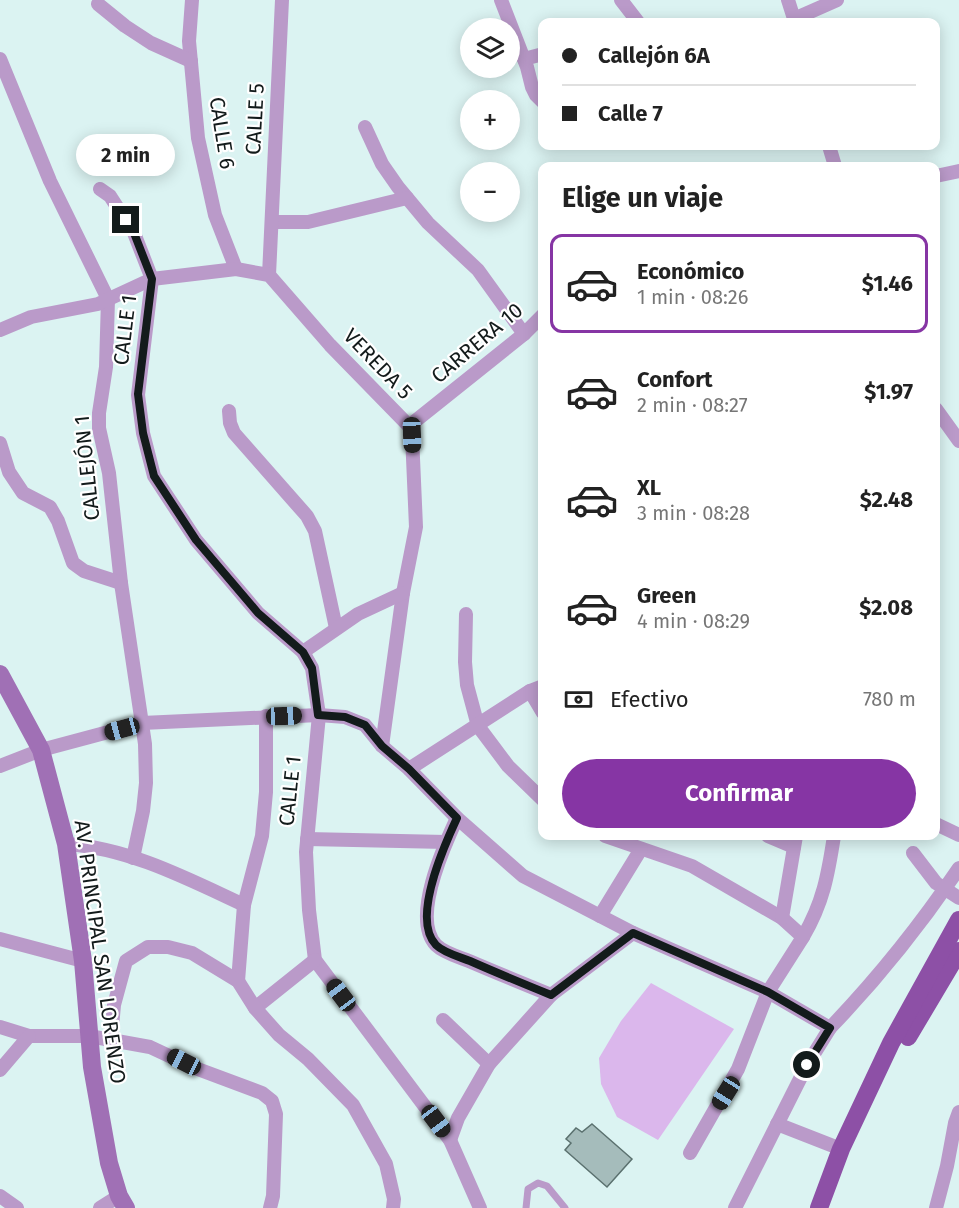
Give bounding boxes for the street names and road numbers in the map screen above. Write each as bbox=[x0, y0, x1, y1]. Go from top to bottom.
street label: CALLE 5 bbox=[240, 82, 270, 156]
street label: CALLE 6 bbox=[203, 95, 241, 171]
street label: CALLE 1 bbox=[108, 293, 142, 367]
street label: CARRERA 10 bbox=[426, 297, 528, 389]
street label: VEREDA 5 bbox=[338, 323, 418, 405]
street label: CALLEJÓN 1 bbox=[69, 414, 105, 522]
street label: CALLE 1 bbox=[273, 755, 307, 827]
street label: AV. PRINCIPAL SAN LORENZO bbox=[69, 819, 131, 1085]

